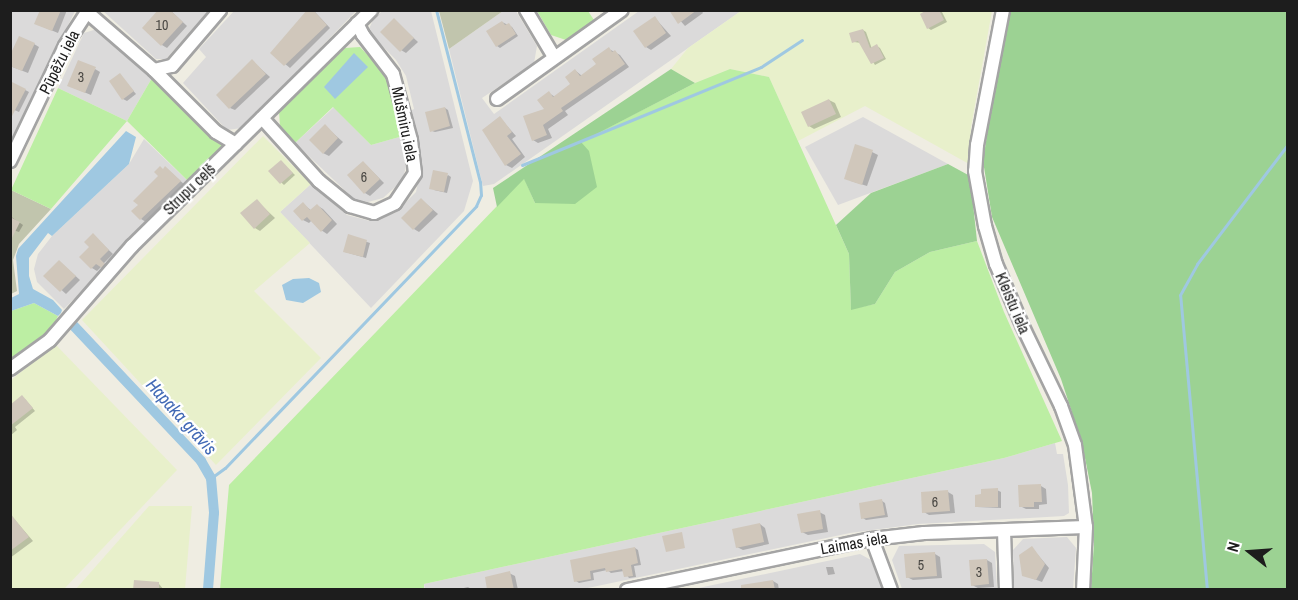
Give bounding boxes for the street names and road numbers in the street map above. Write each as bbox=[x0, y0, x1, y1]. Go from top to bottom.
street label: Pūpēžu iela bbox=[35, 27, 83, 97]
street label: Mušmiru iela bbox=[388, 85, 422, 163]
street label: Strupu ceļš bbox=[159, 159, 219, 219]
street label: Kleistu iela bbox=[991, 269, 1035, 337]
street label: Laimas iela bbox=[819, 528, 889, 558]

